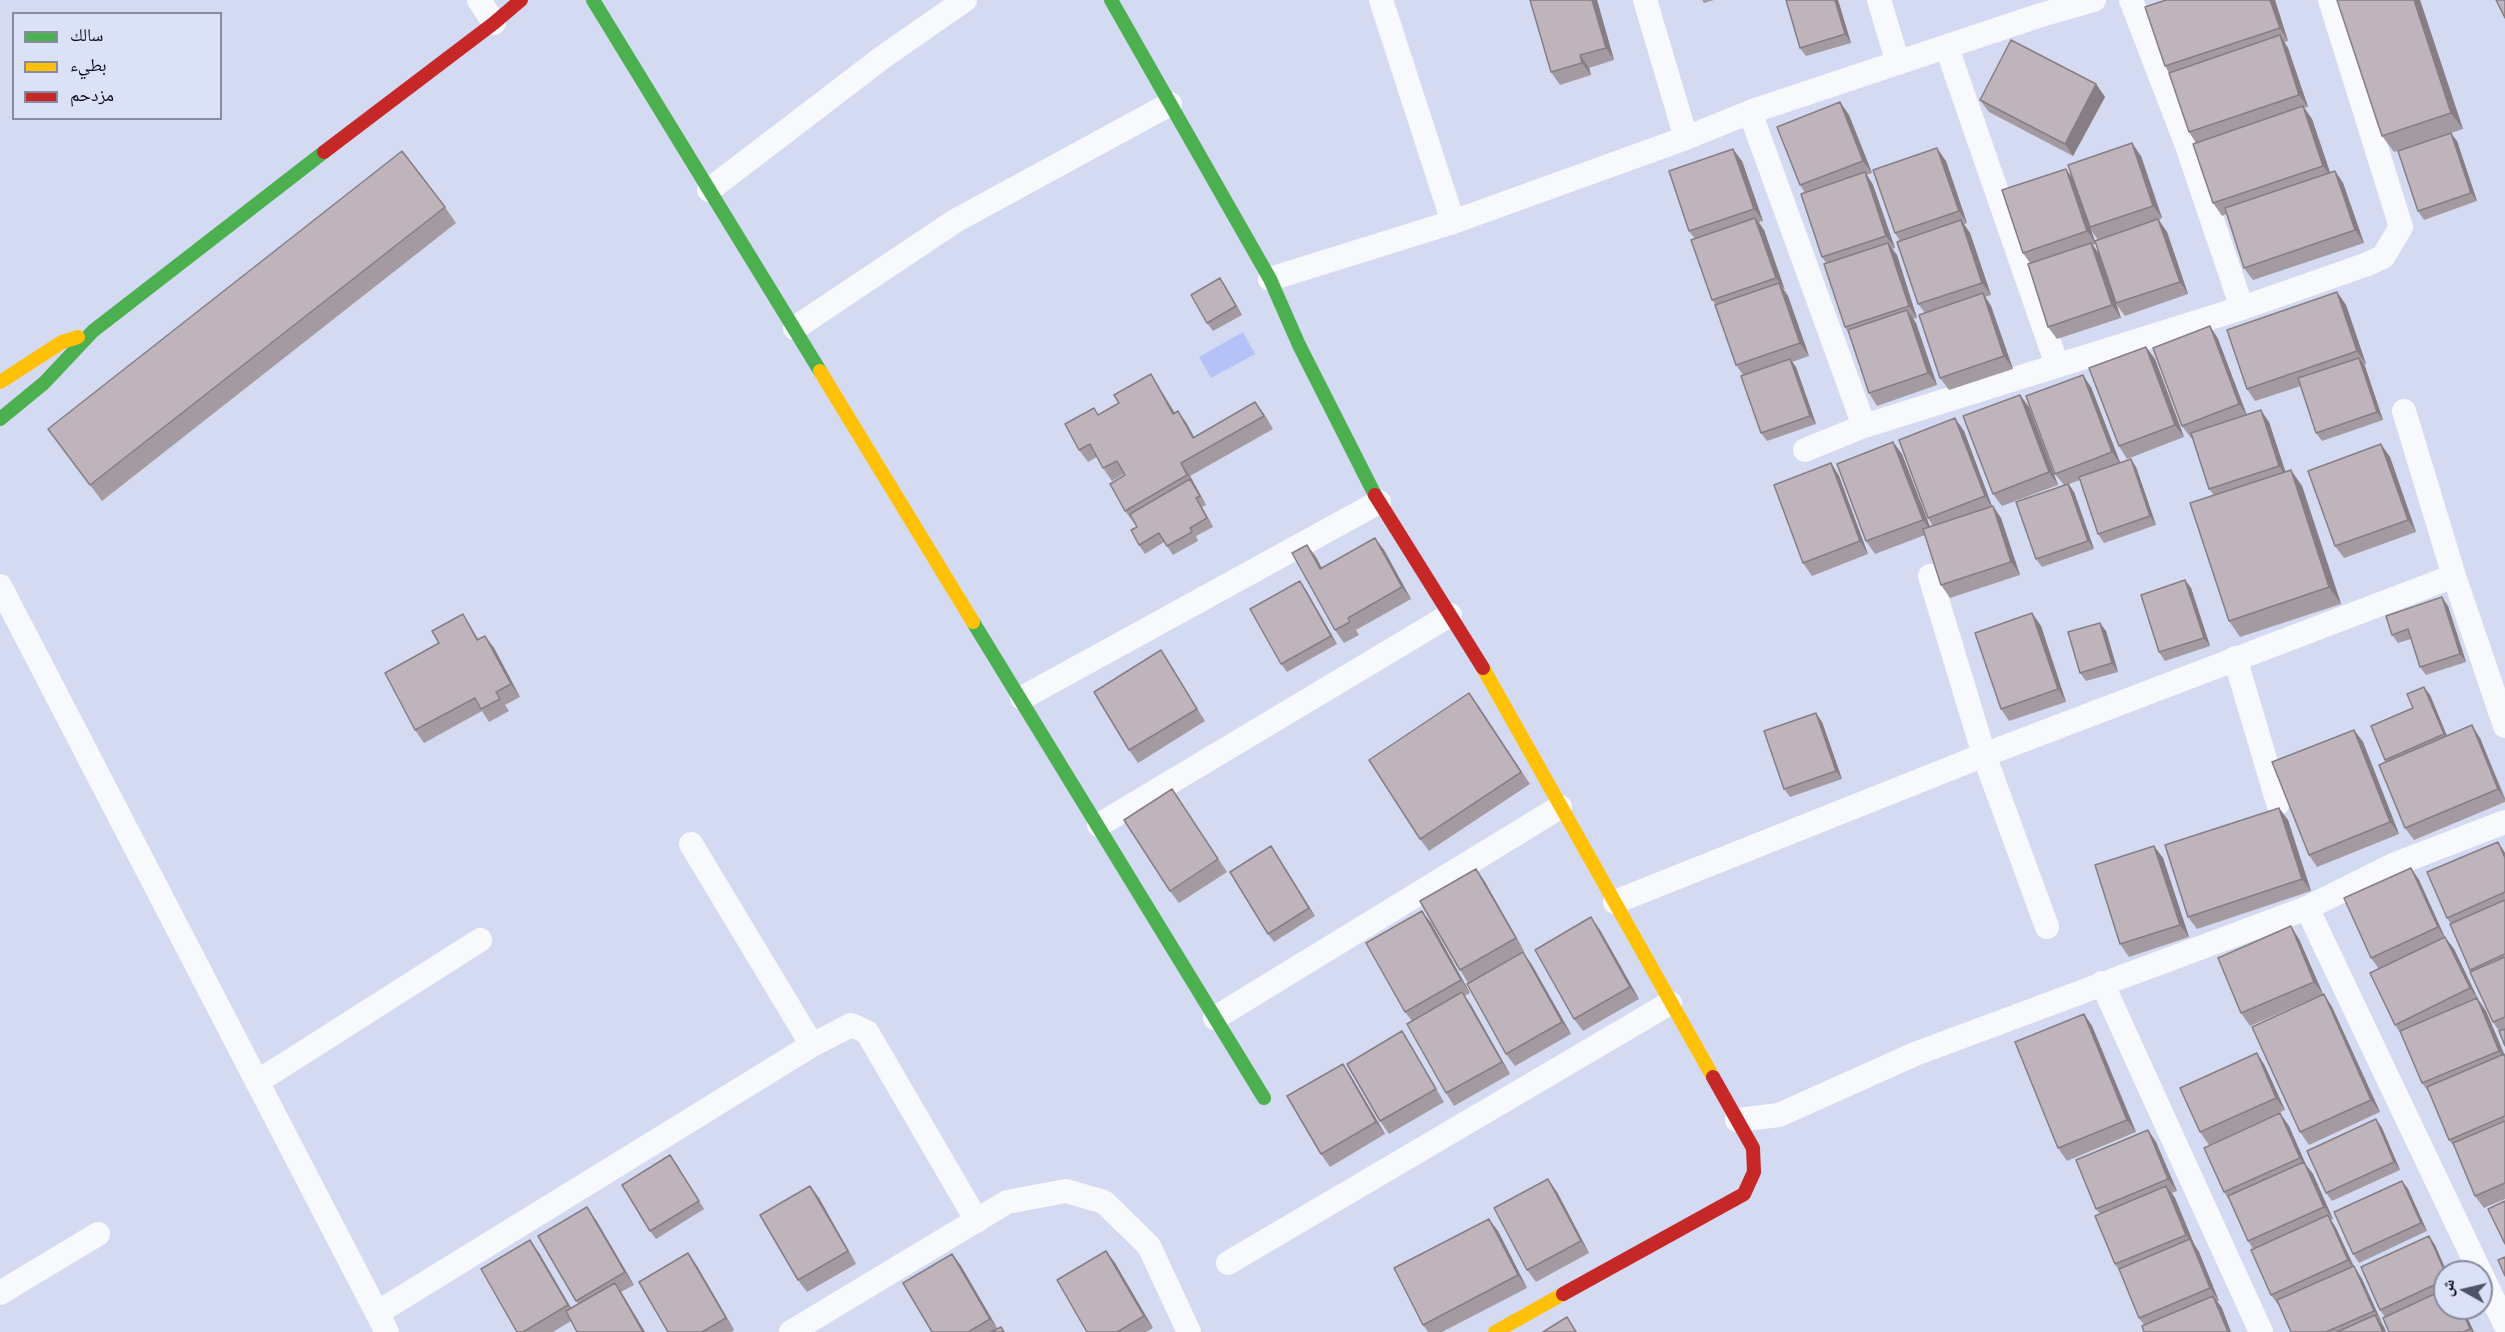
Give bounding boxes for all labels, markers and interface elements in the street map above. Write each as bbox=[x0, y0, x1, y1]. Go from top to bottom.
legend bbox=[12, 12, 222, 120]
text: سالك bbox=[70, 22, 103, 47]
text: بطيء bbox=[70, 52, 107, 77]
text: مزدحم bbox=[70, 82, 114, 107]
north arrow bbox=[2433, 1260, 2493, 1320]
text: ش bbox=[2435, 1278, 2459, 1298]

